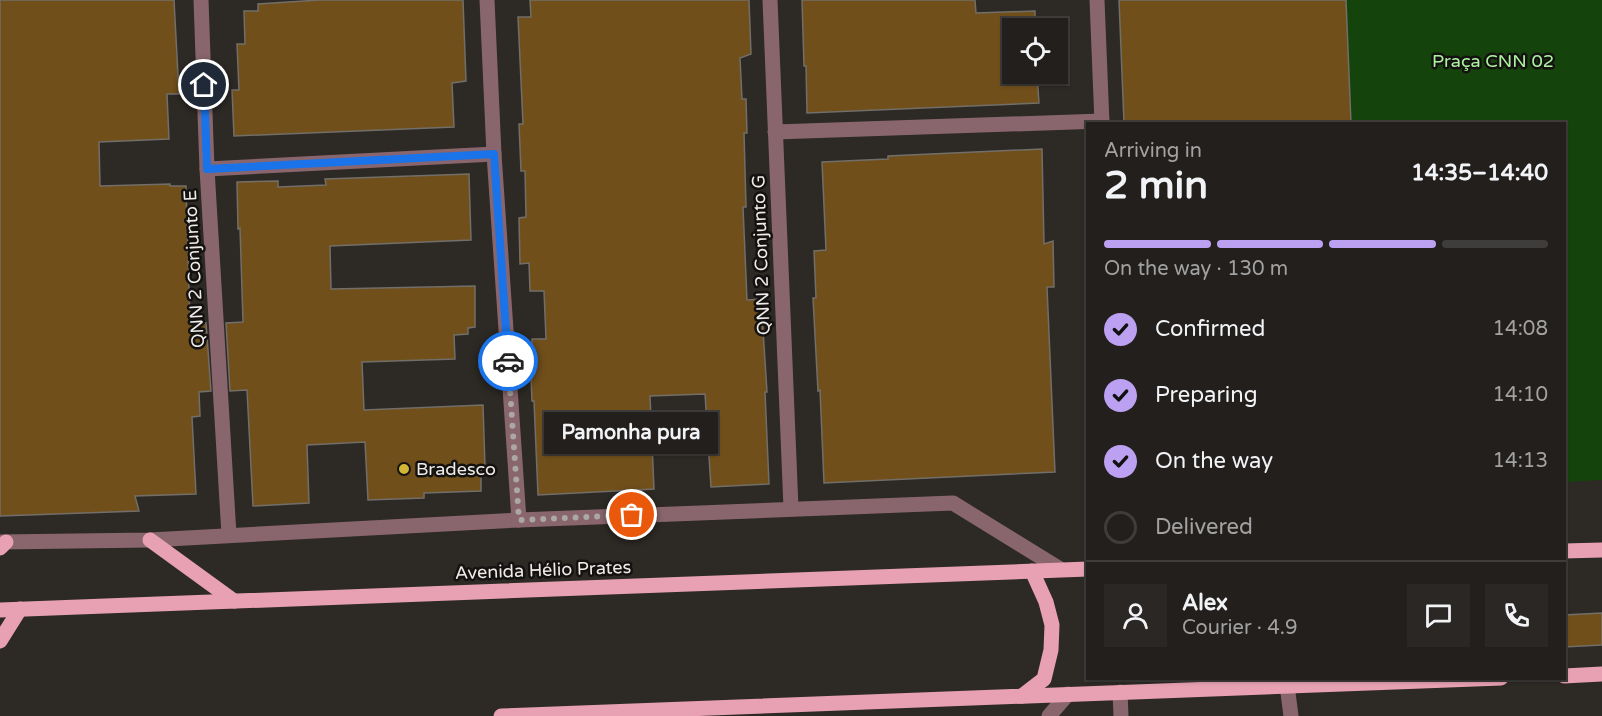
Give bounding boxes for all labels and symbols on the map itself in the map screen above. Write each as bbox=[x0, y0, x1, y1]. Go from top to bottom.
park label: Praça CNN 02 bbox=[1432, 50, 1554, 72]
pin bbox=[178, 59, 229, 110]
street label: QNN 2 Conjunto G bbox=[747, 174, 775, 336]
street label: QNN 2 Conjunto E bbox=[179, 189, 209, 349]
courier bbox=[478, 331, 538, 391]
callout: Pamonha pura bbox=[545, 413, 719, 455]
place label: Bradesco bbox=[416, 458, 496, 480]
marker: Bradesco bbox=[397, 462, 411, 476]
pin bbox=[606, 489, 657, 540]
street label: Avenida Hélio Prates bbox=[454, 556, 632, 584]

